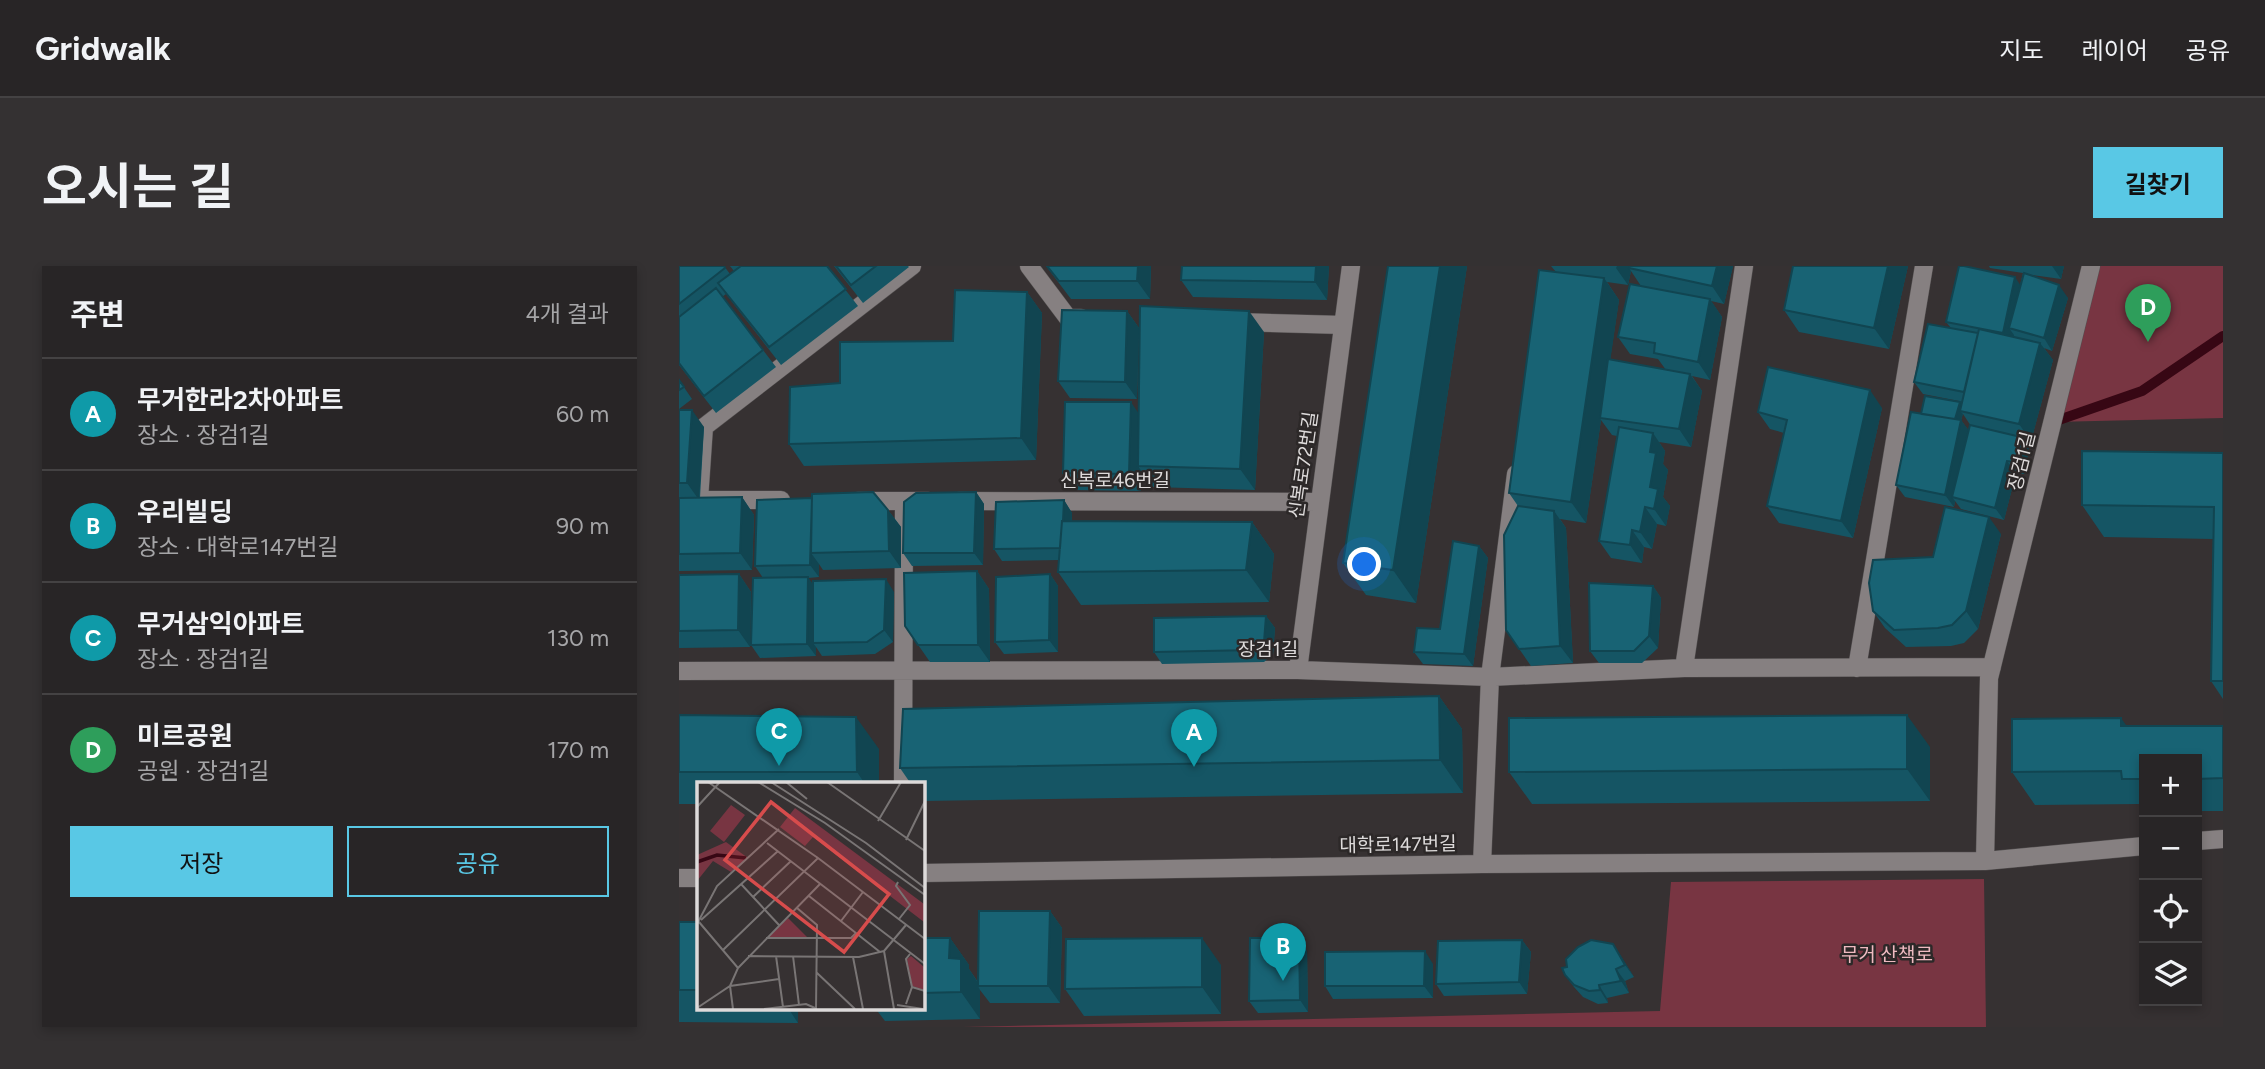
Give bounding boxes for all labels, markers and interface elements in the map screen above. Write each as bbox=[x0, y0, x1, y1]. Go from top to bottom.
text: Gridwalk bbox=[35, 29, 171, 68]
text: 지도 bbox=[1999, 36, 2044, 65]
text: 레이어 bbox=[2082, 36, 2148, 65]
text: 공유 bbox=[2186, 36, 2230, 65]
button: 길찾기 bbox=[2093, 147, 2223, 218]
text: 오시는 길 bbox=[42, 157, 234, 216]
pin: D bbox=[2125, 284, 2171, 342]
text: 주변 bbox=[70, 296, 125, 333]
text: 4개 결과 bbox=[526, 300, 609, 328]
text: 무거한라2차아파트 bbox=[137, 384, 343, 416]
text: A bbox=[85, 400, 101, 428]
text: 60 m bbox=[556, 400, 609, 428]
street label: 신복로72번길 bbox=[1285, 410, 1322, 520]
text: 장소 · 장검1길 bbox=[137, 421, 270, 449]
street label: 장검1길 bbox=[2003, 429, 2040, 493]
street label: 신복로46번길 bbox=[1060, 469, 1170, 492]
text: 우리빌딩 bbox=[137, 496, 233, 528]
text: B bbox=[86, 512, 100, 540]
text: 90 m bbox=[556, 512, 609, 540]
text: 장소 · 대학로147번길 bbox=[137, 533, 338, 561]
your location bbox=[1347, 547, 1381, 581]
text: 무거삼익아파트 bbox=[137, 608, 304, 640]
text: C bbox=[85, 624, 101, 652]
text: 130 m bbox=[547, 624, 609, 652]
street label: 장검1길 bbox=[1238, 638, 1298, 661]
text: 장소 · 장검1길 bbox=[137, 645, 270, 673]
pin: C bbox=[756, 708, 802, 766]
pin: A bbox=[1171, 709, 1217, 767]
text: 미르공원 bbox=[137, 720, 233, 752]
text: D bbox=[85, 736, 101, 764]
text: 170 m bbox=[547, 736, 609, 764]
map controls bbox=[2139, 754, 2202, 1006]
button: + bbox=[2139, 754, 2202, 817]
text: 공원 · 장검1길 bbox=[137, 757, 270, 785]
inset map bbox=[697, 782, 924, 1010]
button: − bbox=[2139, 817, 2202, 880]
button: 저장 bbox=[70, 826, 333, 897]
button: 공유 bbox=[347, 826, 609, 897]
street label: 대학로147번길 bbox=[1339, 832, 1457, 857]
button: locate bbox=[2139, 880, 2202, 943]
pin: B bbox=[1260, 923, 1306, 981]
park label: 무거 산책로 bbox=[1841, 943, 1933, 966]
button: layers bbox=[2139, 943, 2202, 1006]

